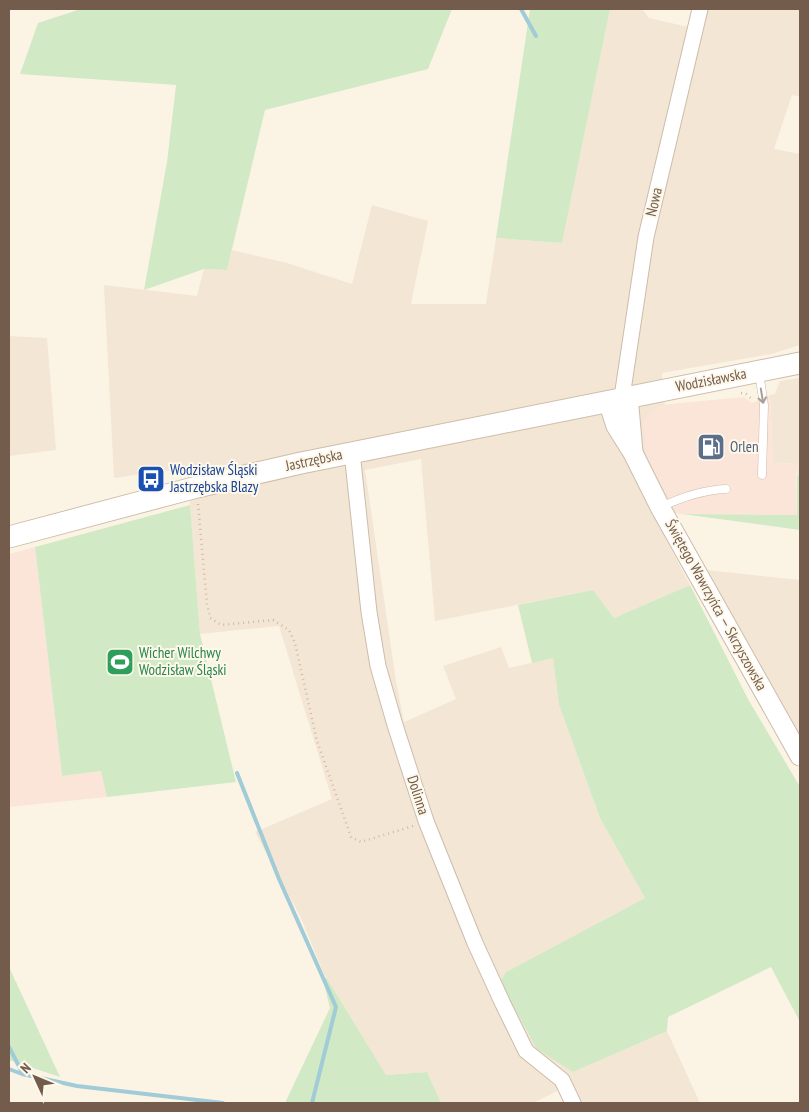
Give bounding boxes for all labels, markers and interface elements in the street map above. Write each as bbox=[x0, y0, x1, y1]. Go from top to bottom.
street label: Nowa bbox=[641, 185, 666, 218]
street label: Wodzisławska bbox=[674, 363, 748, 396]
one-way arrow bbox=[757, 387, 767, 403]
fuel station icon: Orlen bbox=[696, 432, 726, 462]
place label: Orlen bbox=[730, 437, 759, 456]
street label: Jastrzębska bbox=[283, 444, 344, 475]
place label: Wodzisław Śląski Jastrzębska Blazy bbox=[169, 460, 259, 496]
bus stop icon: Wodzisław Śląski Jastrzębska Blazy bbox=[136, 464, 166, 494]
street label: Świętego Wawrzyńca — Skrzyszowska bbox=[661, 516, 772, 694]
place label: Wicher Wilchwy Wodzisław Śląski bbox=[139, 643, 227, 679]
sports icon: Wicher Wilchwy Wodzisław Śląski bbox=[105, 647, 135, 677]
street label: Dolinna bbox=[403, 773, 434, 817]
north arrow bbox=[10, 1052, 60, 1102]
text: N bbox=[17, 1059, 35, 1077]

